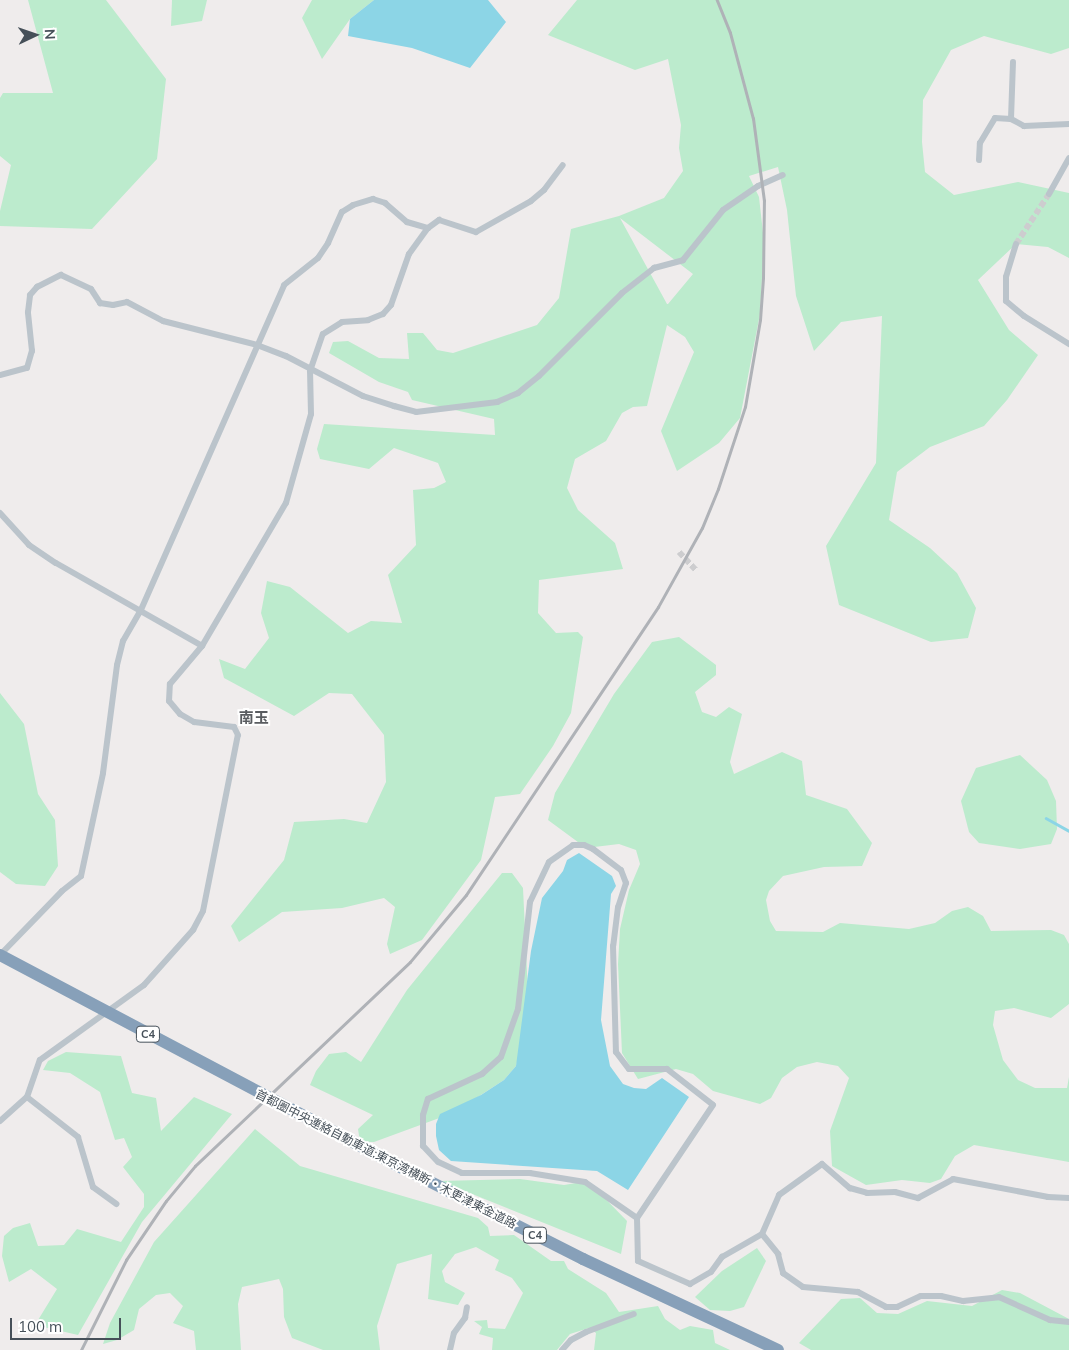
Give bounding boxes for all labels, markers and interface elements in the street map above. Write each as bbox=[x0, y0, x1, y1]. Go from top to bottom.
north arrow bbox=[10, 10, 60, 60]
text: N bbox=[41, 28, 59, 40]
district label: 南玉 bbox=[239, 709, 269, 727]
road number: C4 bbox=[136, 1026, 160, 1042]
street label: 首都圏中央連絡自動車道;東京湾横断・木更津東金道路 bbox=[253, 1087, 519, 1231]
road number: C4 bbox=[522, 1226, 548, 1244]
scale bar bbox=[12, 1308, 124, 1340]
text: 100 m bbox=[18, 1317, 62, 1336]

